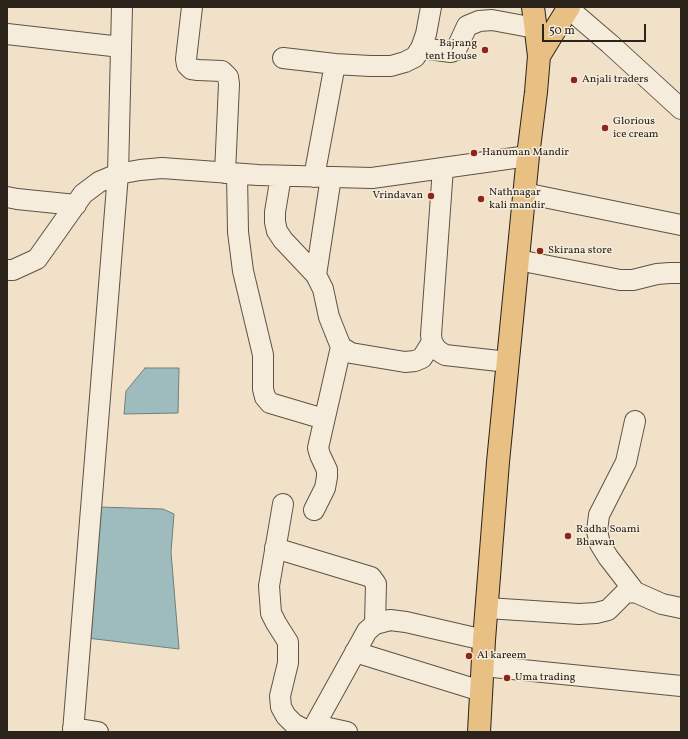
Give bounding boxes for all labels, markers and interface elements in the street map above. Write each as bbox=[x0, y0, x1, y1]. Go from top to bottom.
scale bar bbox=[544, 16, 648, 42]
text: 50 m bbox=[549, 23, 575, 39]
place label: Bajrang tent House bbox=[425, 37, 477, 63]
marker: Bajrang tent House bbox=[480, 45, 490, 55]
place label: Anjali traders bbox=[582, 73, 648, 87]
marker: Anjali traders bbox=[569, 75, 579, 85]
place label: Glorious ice cream bbox=[613, 115, 659, 141]
marker: Glorious ice cream bbox=[600, 123, 610, 133]
place label: Hanuman Mandir bbox=[482, 146, 569, 160]
marker: Hanuman Mandir bbox=[469, 148, 479, 158]
place label: Nathnagar kali mandir bbox=[489, 186, 545, 212]
place label: Vrindavan bbox=[373, 189, 423, 203]
marker: Vrindavan bbox=[426, 191, 436, 201]
marker: Nathnagar kali mandir bbox=[476, 194, 486, 204]
place label: Skirana store bbox=[548, 244, 612, 258]
marker: Skirana store bbox=[535, 246, 545, 256]
place label: Radha Soami Bhawan bbox=[576, 523, 640, 549]
marker: Radha Soami Bhawan bbox=[563, 531, 573, 541]
place label: Al kareem bbox=[477, 649, 526, 663]
marker: Al kareem bbox=[464, 651, 474, 661]
place label: Uma trading bbox=[515, 671, 575, 685]
marker: Uma trading bbox=[502, 673, 512, 683]

